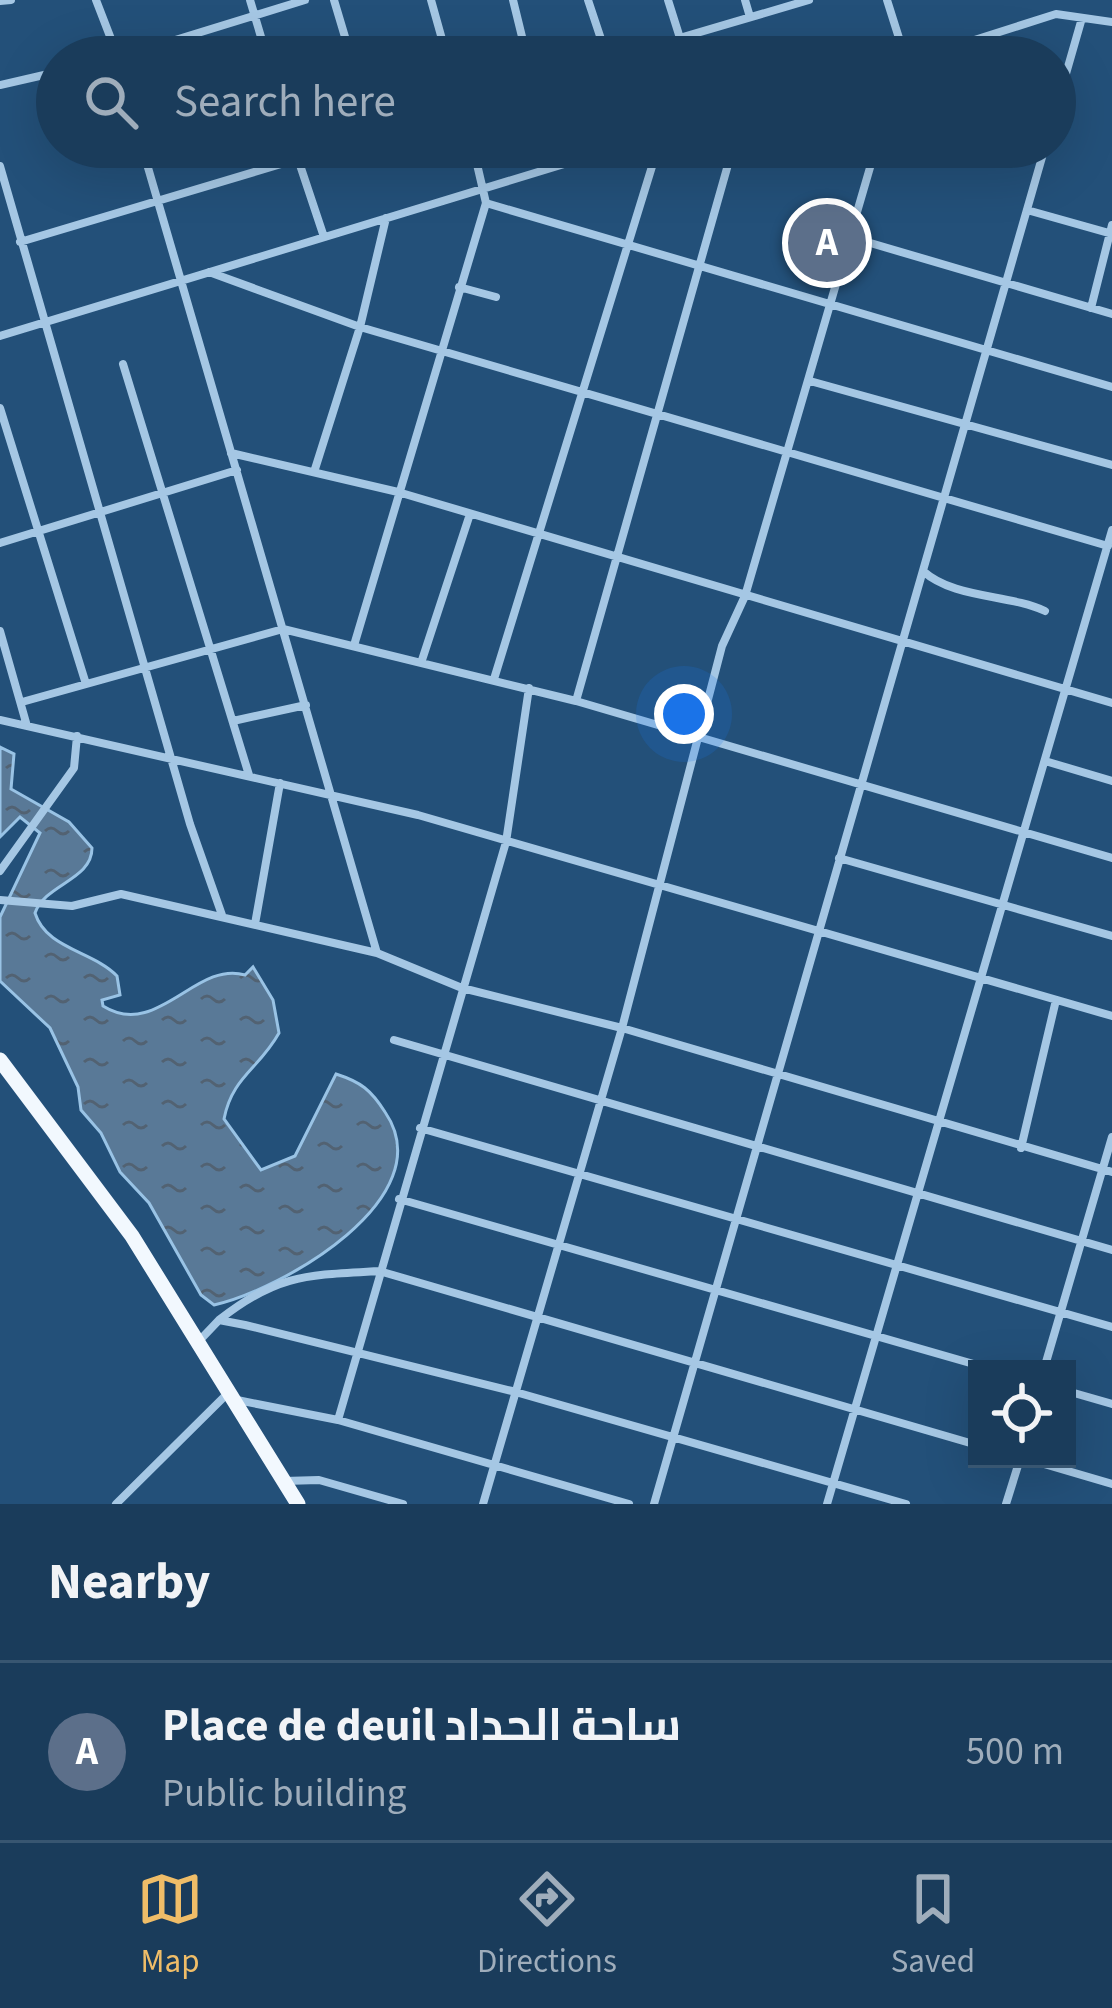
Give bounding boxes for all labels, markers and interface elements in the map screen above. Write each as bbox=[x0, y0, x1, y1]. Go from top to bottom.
search box bbox=[36, 36, 1076, 168]
icon: search bbox=[78, 69, 144, 135]
text: Search here bbox=[174, 70, 396, 134]
pin: A bbox=[788, 198, 866, 288]
your location bbox=[654, 684, 714, 744]
map controls bbox=[968, 1360, 1076, 1468]
button: locate bbox=[968, 1360, 1076, 1468]
text: Nearby bbox=[48, 1546, 210, 1618]
text: Place de deuil ساحة الحداد bbox=[162, 1694, 681, 1758]
text: A bbox=[76, 1724, 98, 1780]
text: 500 m bbox=[966, 1724, 1064, 1780]
text: Public building bbox=[162, 1766, 407, 1822]
tab: Map bbox=[137, 1866, 203, 1985]
tab: Directions bbox=[477, 1866, 617, 1985]
tab: Saved bbox=[891, 1866, 975, 1985]

